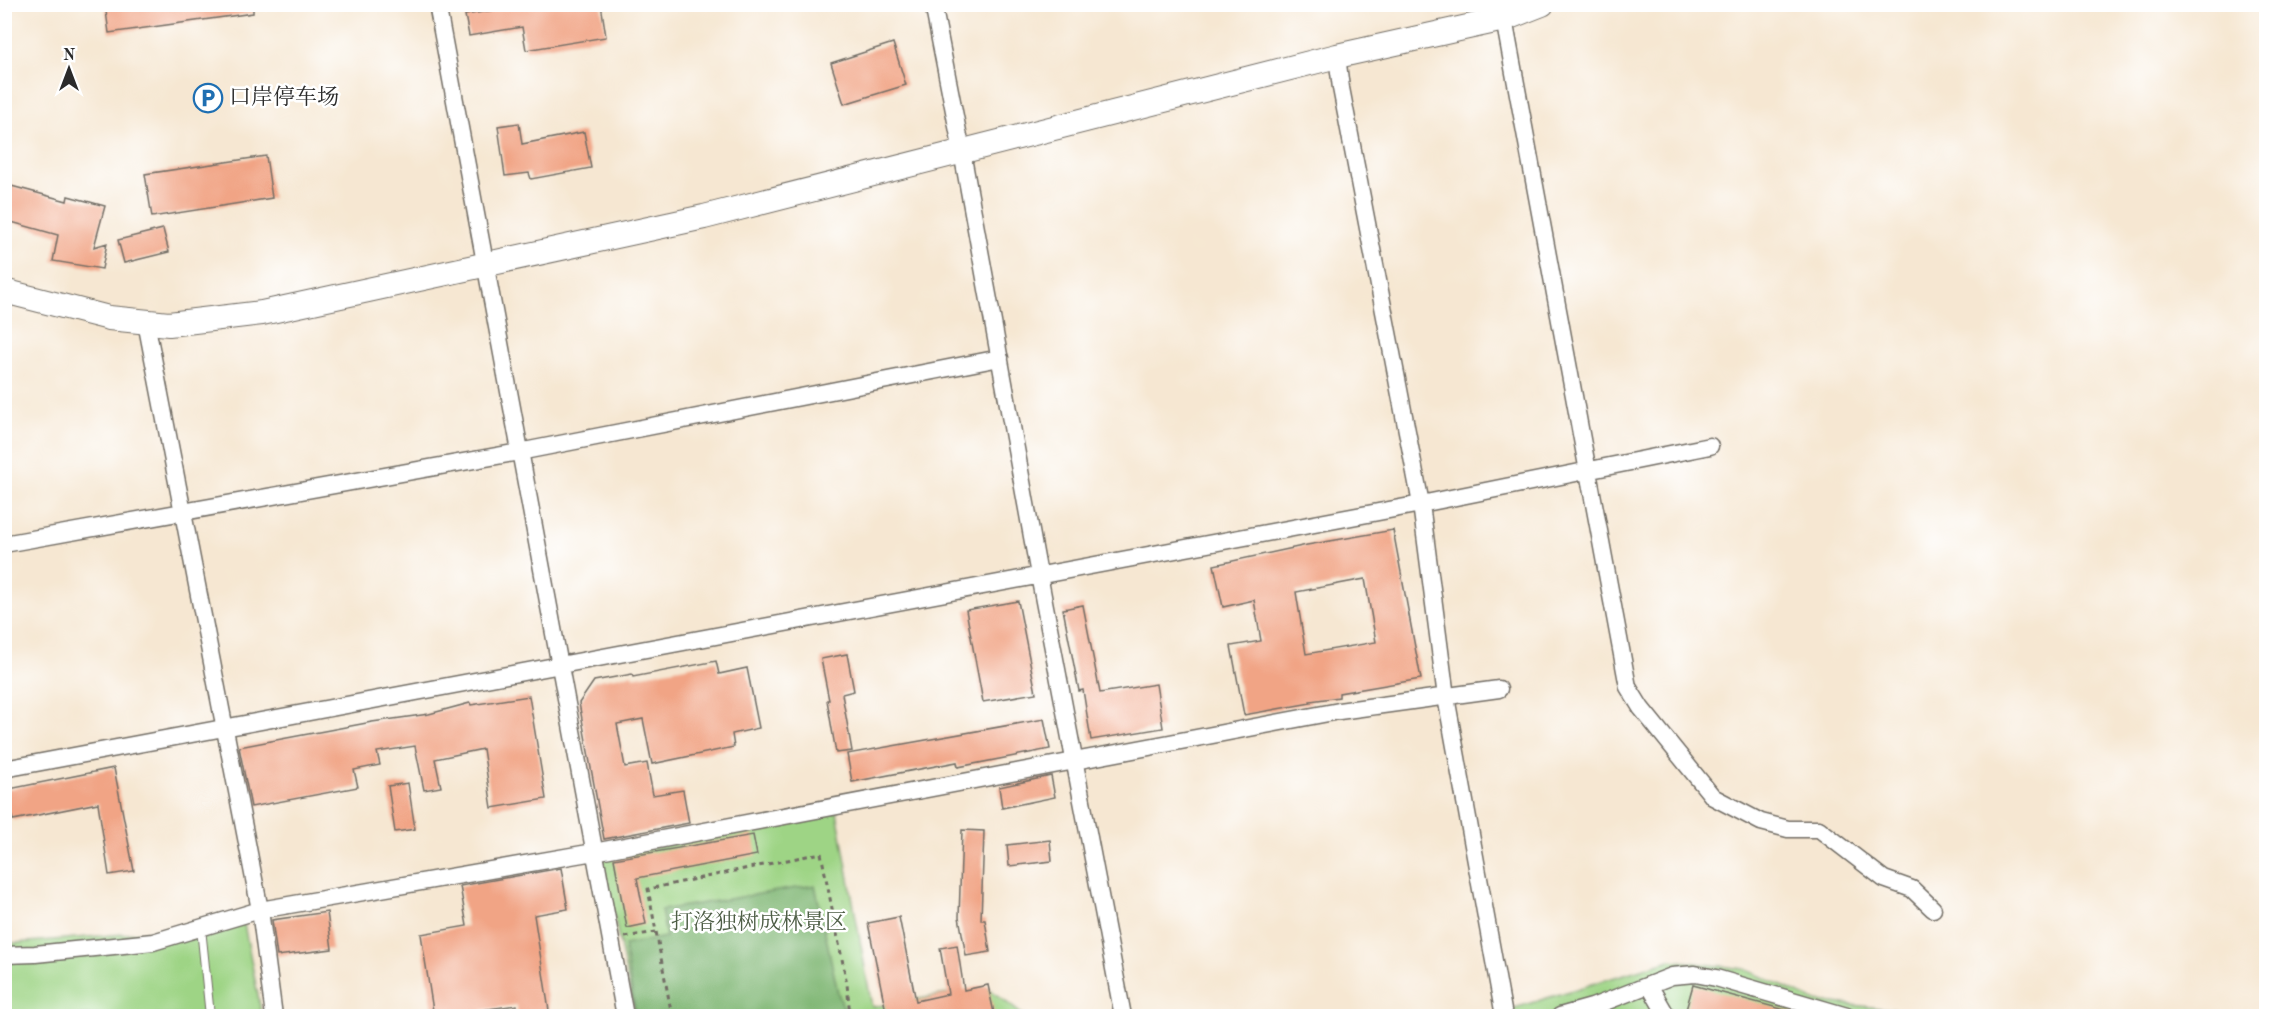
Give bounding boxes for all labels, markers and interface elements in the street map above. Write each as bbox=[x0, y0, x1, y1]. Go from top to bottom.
north arrow bbox=[39, 39, 99, 99]
text: N bbox=[63, 48, 76, 64]
parking icon: 口岸停车场 bbox=[192, 82, 224, 114]
place label: 口岸停车场 bbox=[229, 85, 339, 109]
park label: 打洛独树成林景区 bbox=[671, 910, 847, 934]

